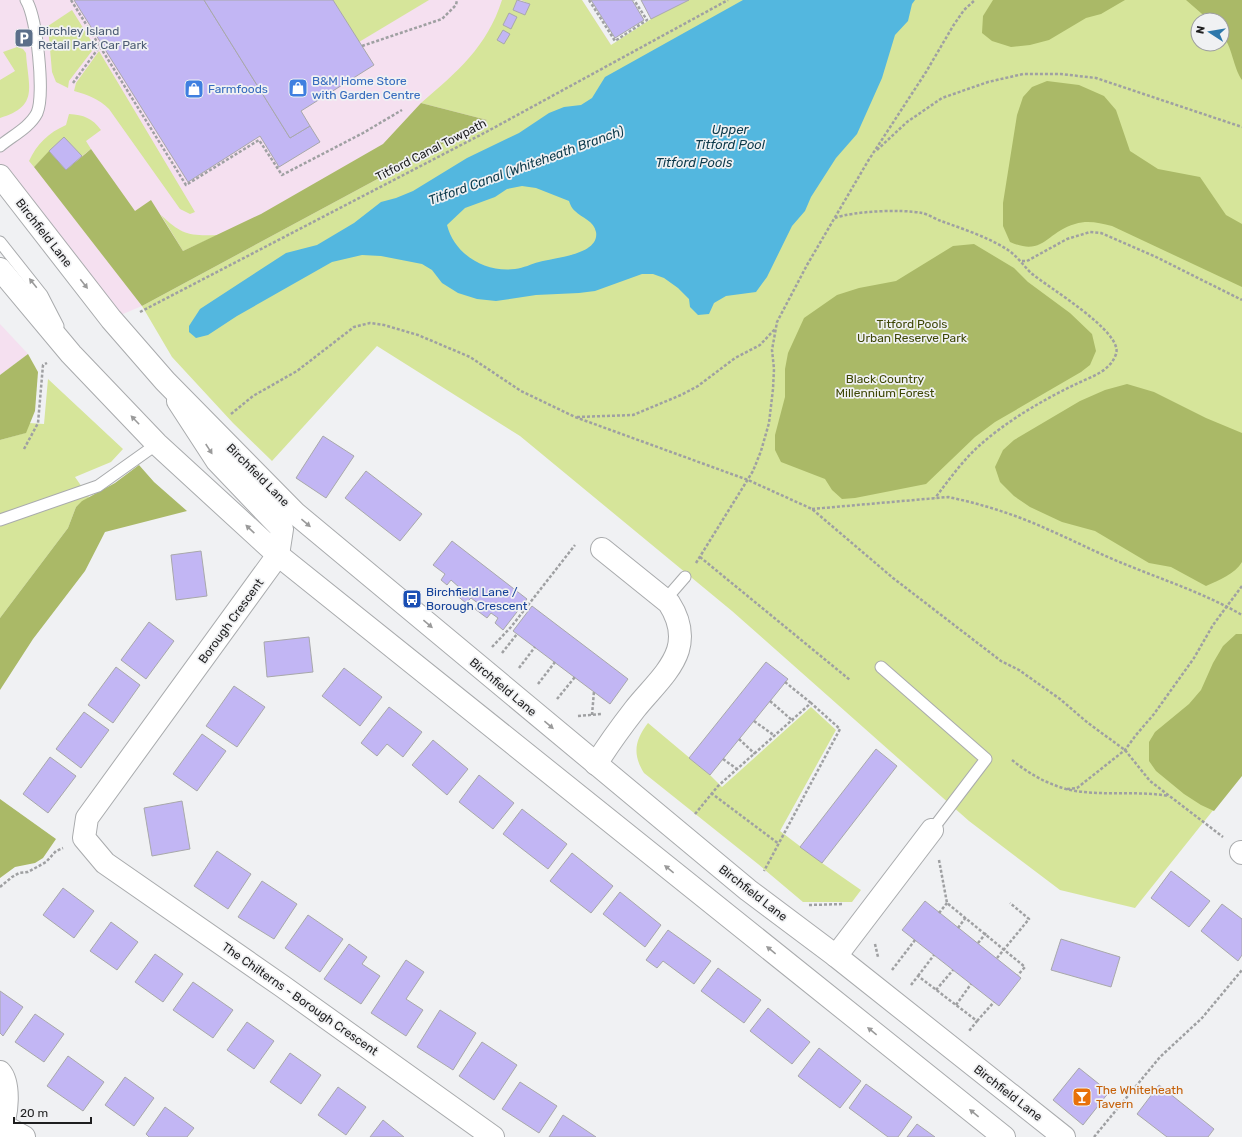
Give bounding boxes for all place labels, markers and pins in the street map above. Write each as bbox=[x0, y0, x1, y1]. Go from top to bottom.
place label: Birchley Island Retail Park Car Park bbox=[38, 24, 148, 52]
parking icon: Birchley Island Retail Park Car Park bbox=[13, 27, 35, 49]
place label: B&M Home Store with Garden Centre bbox=[312, 74, 421, 102]
shop icon: B&M Home Store with Garden Centre bbox=[287, 77, 309, 99]
shop icon: Farmfoods bbox=[183, 78, 205, 100]
place label: Farmfoods bbox=[208, 82, 268, 96]
place label: Birchfield Lane / Borough Crescent bbox=[426, 585, 528, 613]
bus stop icon: Birchfield Lane / Borough Crescent bbox=[401, 588, 423, 610]
place label: The Whiteheath Tavern bbox=[1096, 1083, 1183, 1111]
bar icon: The Whiteheath Tavern bbox=[1071, 1086, 1093, 1108]

